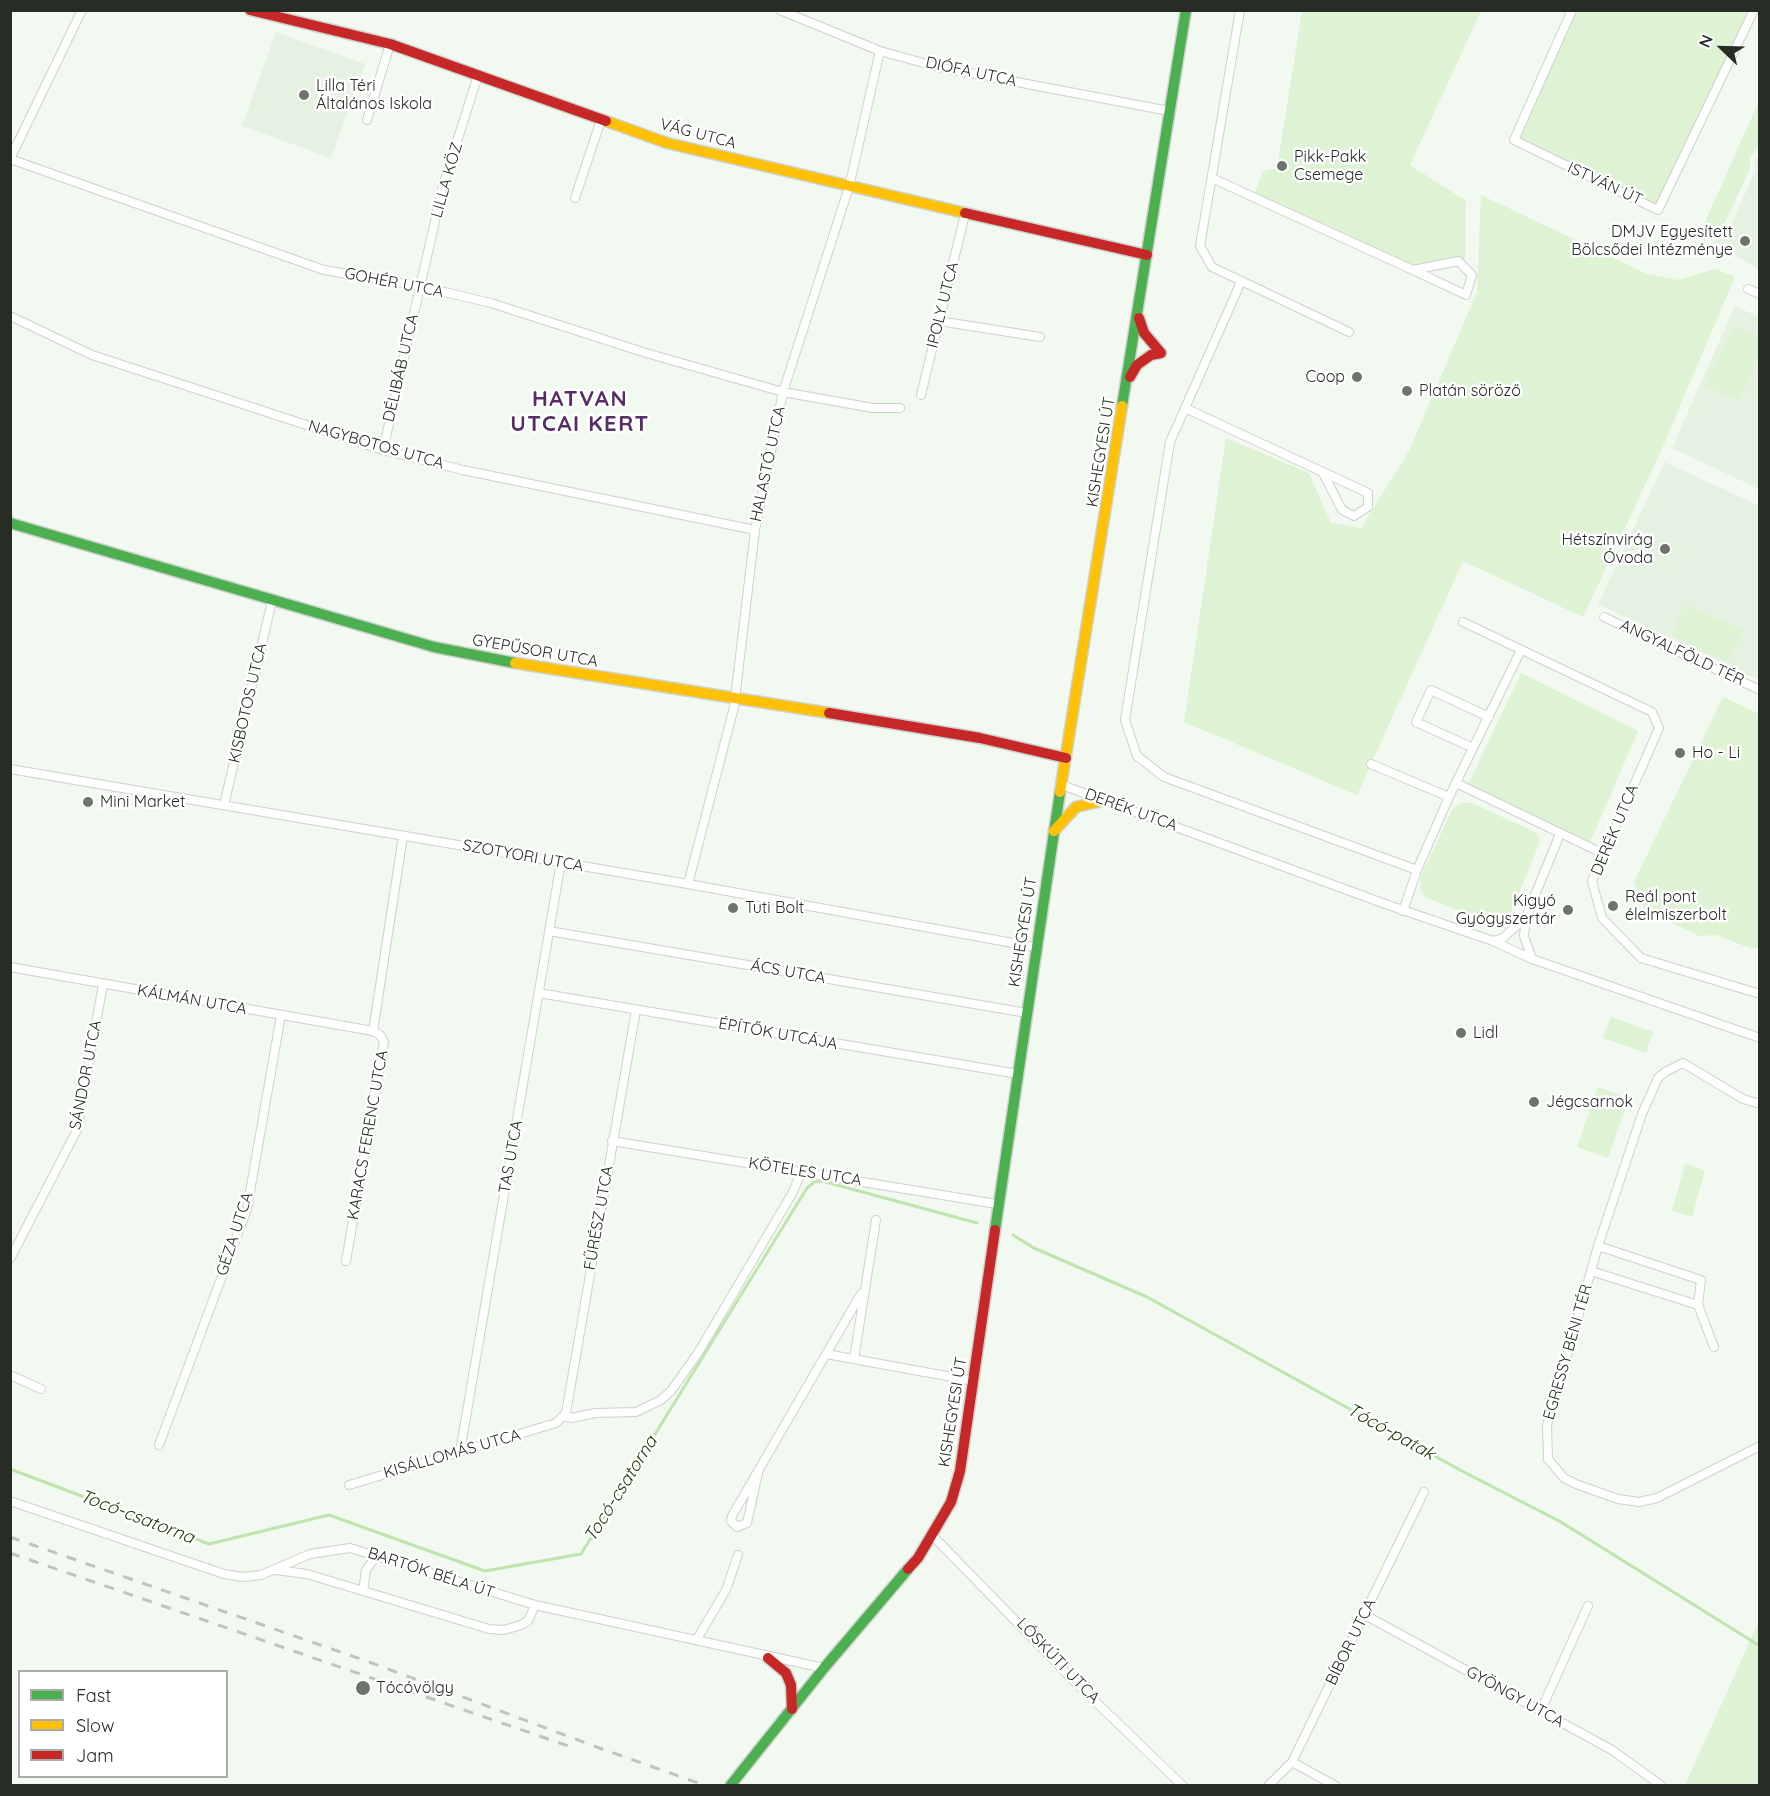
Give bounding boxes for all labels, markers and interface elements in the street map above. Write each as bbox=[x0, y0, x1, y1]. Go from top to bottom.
north arrow bbox=[1692, 18, 1752, 78]
text: N bbox=[1694, 32, 1717, 50]
street label: DIÓFA UTCA bbox=[924, 53, 1018, 91]
place label: Lilla Téri Általános Iskola bbox=[316, 76, 432, 114]
marker: Lilla Téri Általános Iskola bbox=[297, 88, 311, 102]
street label: VÁG UTCA bbox=[658, 115, 738, 153]
street label: LILLA KÖZ bbox=[427, 140, 467, 220]
place label: Pikk-Pakk Csemege bbox=[1294, 147, 1366, 185]
street label: ISTVÁN ÚT bbox=[1564, 158, 1646, 210]
marker: Pikk-Pakk Csemege bbox=[1275, 159, 1289, 173]
place label: DMJV Egyesített Bölcsődei Intézménye bbox=[1571, 222, 1733, 260]
marker: DMJV Egyesített Bölcsődei Intézménye bbox=[1738, 234, 1752, 248]
street label: IPOLY UTCA bbox=[923, 260, 963, 350]
street label: GOHÉR UTCA bbox=[343, 264, 445, 302]
street label: DÉLIBÁB UTCA bbox=[379, 312, 423, 424]
place label: Coop bbox=[1306, 367, 1345, 387]
marker: Coop bbox=[1350, 370, 1364, 384]
place label: Platán söröző bbox=[1419, 381, 1521, 401]
marker: Platán söröző bbox=[1400, 384, 1414, 398]
district label: HATVAN UTCAI KERT bbox=[510, 386, 650, 438]
street label: KISHEGYESI ÚT bbox=[1083, 395, 1119, 509]
street label: HALASTÓ UTCA bbox=[746, 405, 790, 523]
street label: NAGYBOTOS UTCA bbox=[306, 416, 446, 474]
place label: Hétszínvirág Óvoda bbox=[1561, 530, 1653, 568]
marker: Hétszínvirág Óvoda bbox=[1658, 542, 1672, 556]
street label: ANGYALFÖLD TÉR bbox=[1617, 616, 1747, 690]
street label: GYEPŰSOR UTCA bbox=[471, 630, 599, 672]
street label: KISBOTOS UTCA bbox=[225, 641, 271, 765]
place label: Ho - Li bbox=[1692, 743, 1740, 763]
marker: Ho - Li bbox=[1673, 746, 1687, 760]
street label: DERÉK UTCA bbox=[1587, 782, 1643, 878]
street label: DERÉK UTCA bbox=[1082, 784, 1180, 836]
place label: Mini Market bbox=[100, 792, 185, 812]
marker: Mini Market bbox=[81, 795, 95, 809]
street label: SZOTYORI UTCA bbox=[461, 836, 585, 876]
street label: KISHEGYESI ÚT bbox=[1005, 875, 1041, 989]
place label: Reál pont élelmiszerbolt bbox=[1625, 887, 1727, 925]
place label: Kigyó Gyógyszertár bbox=[1456, 891, 1556, 929]
place label: Tuti Bolt bbox=[745, 898, 804, 918]
marker: Reál pont élelmiszerbolt bbox=[1606, 899, 1620, 913]
marker: Tuti Bolt bbox=[726, 901, 740, 915]
marker: Kigyó Gyógyszertár bbox=[1561, 903, 1575, 917]
street label: ÁCS UTCA bbox=[749, 956, 827, 988]
street label: KÁLMÁN UTCA bbox=[136, 981, 248, 1019]
street label: ÉPÍTŐK UTCÁJA bbox=[717, 1014, 839, 1054]
street label: SÁNDOR UTCA bbox=[66, 1018, 106, 1132]
place label: Lidl bbox=[1473, 1023, 1498, 1043]
marker: Lidl bbox=[1454, 1026, 1468, 1040]
street label: KARACS FERENC UTCA bbox=[344, 1049, 392, 1221]
place label: Jégcsarnok bbox=[1546, 1092, 1633, 1112]
marker: Jégcsarnok bbox=[1527, 1095, 1541, 1109]
street label: TAS UTCA bbox=[495, 1119, 527, 1195]
street label: KÖTELES UTCA bbox=[747, 1154, 863, 1190]
street label: FŰRÉSZ UTCA bbox=[580, 1164, 618, 1272]
street label: GÉZA UTCA bbox=[212, 1190, 258, 1278]
street label: EGRESSY BÉNI TÉR bbox=[1539, 1282, 1597, 1422]
street label: KISHEGYESI ÚT bbox=[935, 1355, 971, 1469]
water label: Tócó-patak bbox=[1343, 1399, 1439, 1465]
street label: KISÁLLOMÁS UTCA bbox=[381, 1425, 523, 1483]
water label: Tocó-csatorna bbox=[580, 1432, 662, 1546]
water label: Tocó-csatorna bbox=[77, 1485, 197, 1549]
street label: BARTÓK BÉLA ÚT bbox=[365, 1543, 497, 1603]
street label: BÍBOR UTCA bbox=[1322, 1596, 1380, 1688]
street label: LÓSKÚTI UTCA bbox=[1012, 1614, 1104, 1708]
street label: GYÖNGY UTCA bbox=[1463, 1662, 1567, 1732]
legend bbox=[18, 1670, 228, 1778]
place label: Tócóvölgy bbox=[376, 1678, 454, 1698]
marker: Tócóvölgy bbox=[354, 1679, 372, 1697]
text: Fast bbox=[76, 1684, 111, 1707]
text: Slow bbox=[76, 1714, 114, 1737]
text: Jam bbox=[76, 1744, 114, 1767]

